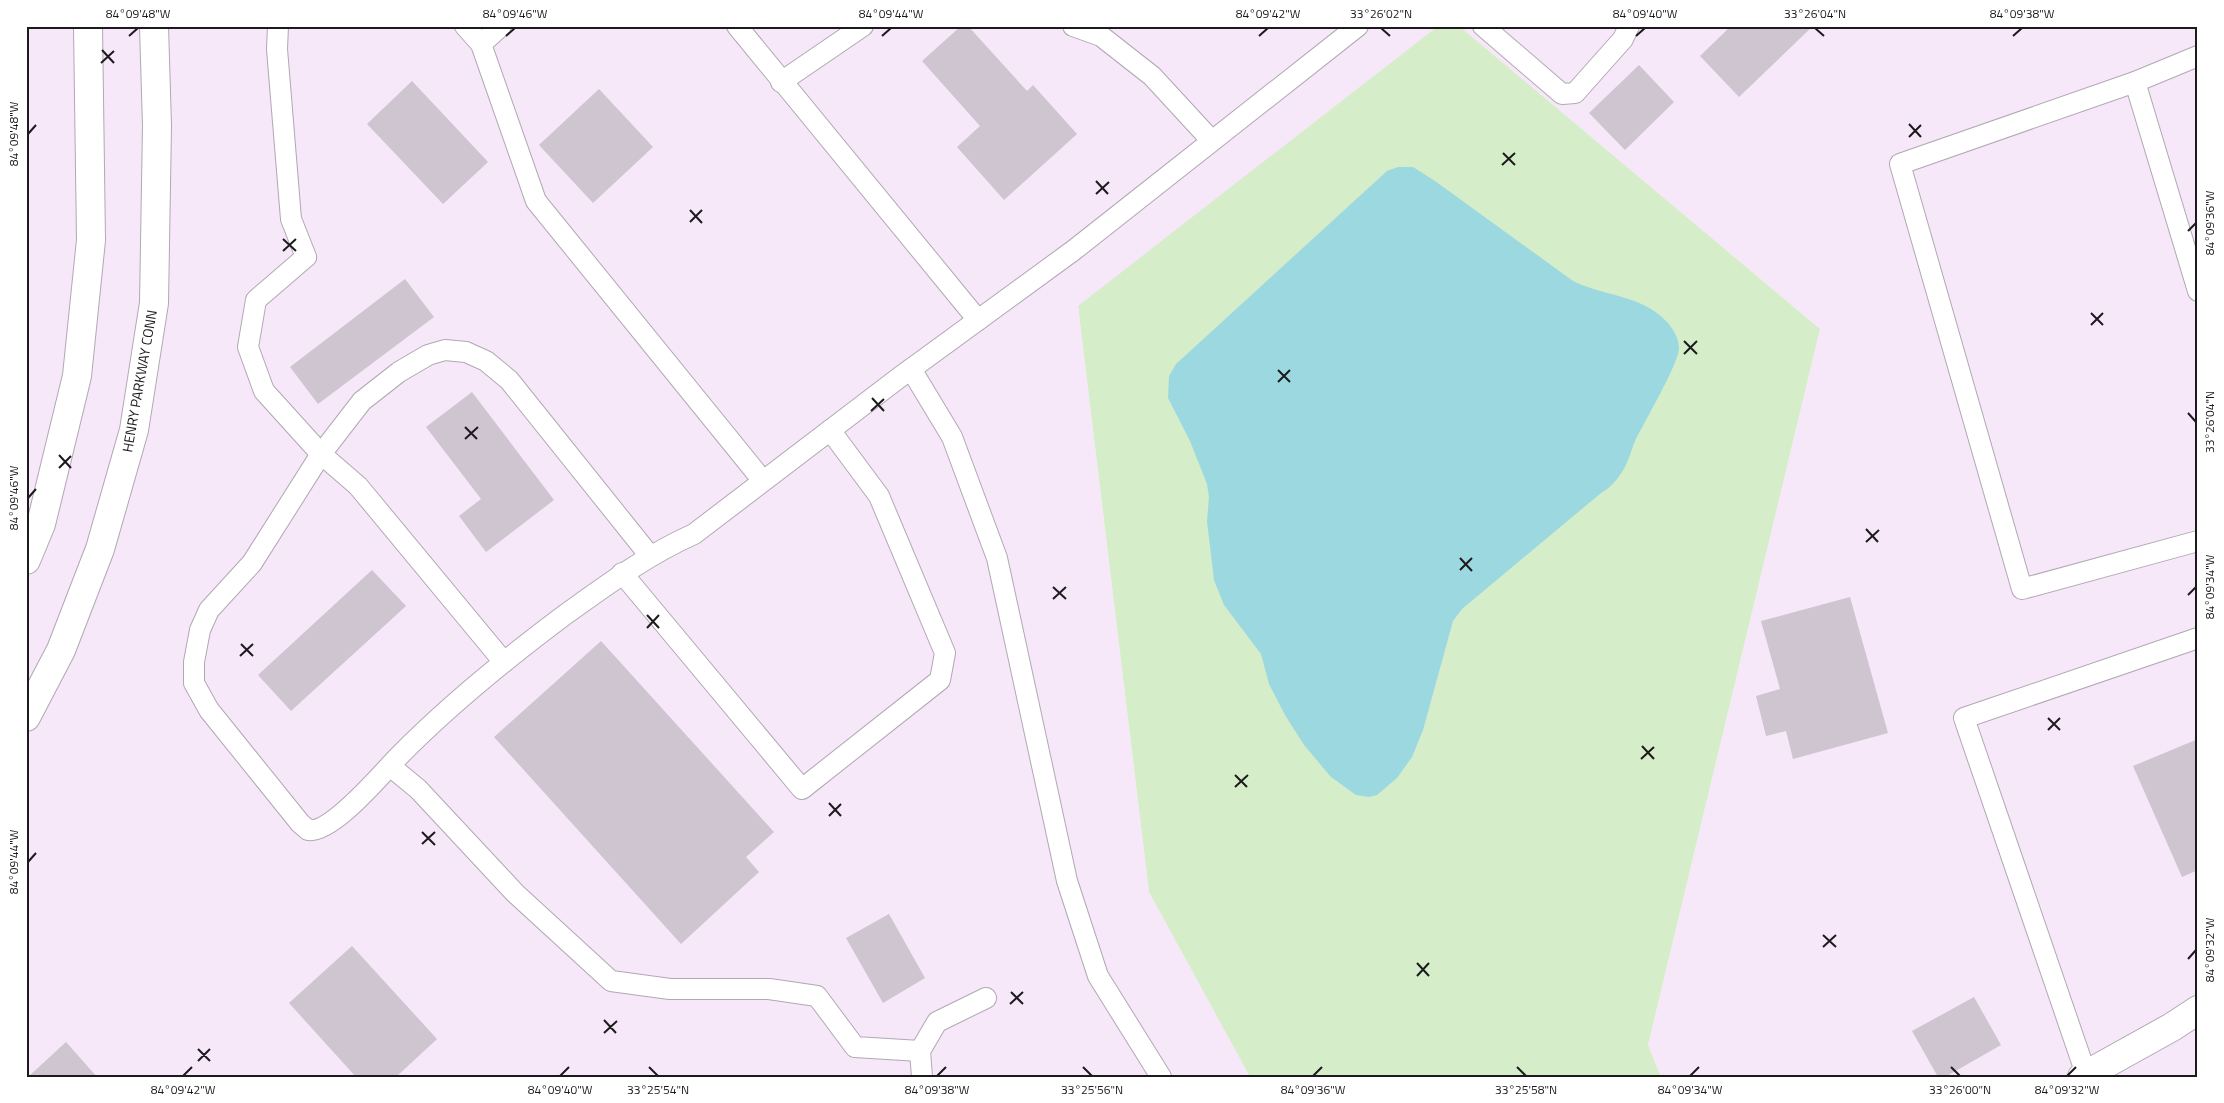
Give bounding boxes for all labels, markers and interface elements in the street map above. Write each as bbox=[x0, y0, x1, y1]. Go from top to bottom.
text: 84°09'48"W bbox=[106, 4, 171, 23]
text: 84°09'46"W bbox=[483, 4, 548, 23]
text: 84°09'44"W bbox=[859, 4, 924, 23]
text: 84°09'42"W bbox=[1236, 4, 1301, 23]
text: 33°26'02"N bbox=[1350, 4, 1412, 23]
text: 84°09'40"W bbox=[1613, 4, 1678, 23]
text: 33°26'04"N bbox=[1784, 4, 1846, 23]
text: 84°09'38"W bbox=[1990, 4, 2055, 23]
text: 84°09'48"W bbox=[4, 101, 23, 166]
text: 84°09'36"W bbox=[2200, 190, 2219, 255]
street label: HENRY PARKWAY CONN bbox=[116, 308, 162, 454]
text: 33°26'04"N bbox=[2200, 391, 2219, 453]
text: 84°09'46"W bbox=[4, 465, 23, 530]
text: 84°09'34"W bbox=[2200, 554, 2219, 619]
text: 84°09'44"W bbox=[4, 829, 23, 894]
text: 84°09'32"W bbox=[2200, 917, 2219, 982]
text: 84°09'42"W bbox=[151, 1080, 216, 1099]
text: 84°09'40"W bbox=[528, 1080, 593, 1099]
text: 33°25'54"N bbox=[627, 1080, 689, 1099]
text: 84°09'38"W bbox=[905, 1080, 970, 1099]
text: 33°25'56"N bbox=[1061, 1080, 1123, 1099]
text: 84°09'36"W bbox=[1281, 1080, 1346, 1099]
text: 33°25'58"N bbox=[1495, 1080, 1557, 1099]
text: 84°09'34"W bbox=[1658, 1080, 1723, 1099]
text: 33°26'00"N bbox=[1929, 1080, 1991, 1099]
text: 84°09'32"W bbox=[2035, 1080, 2100, 1099]

